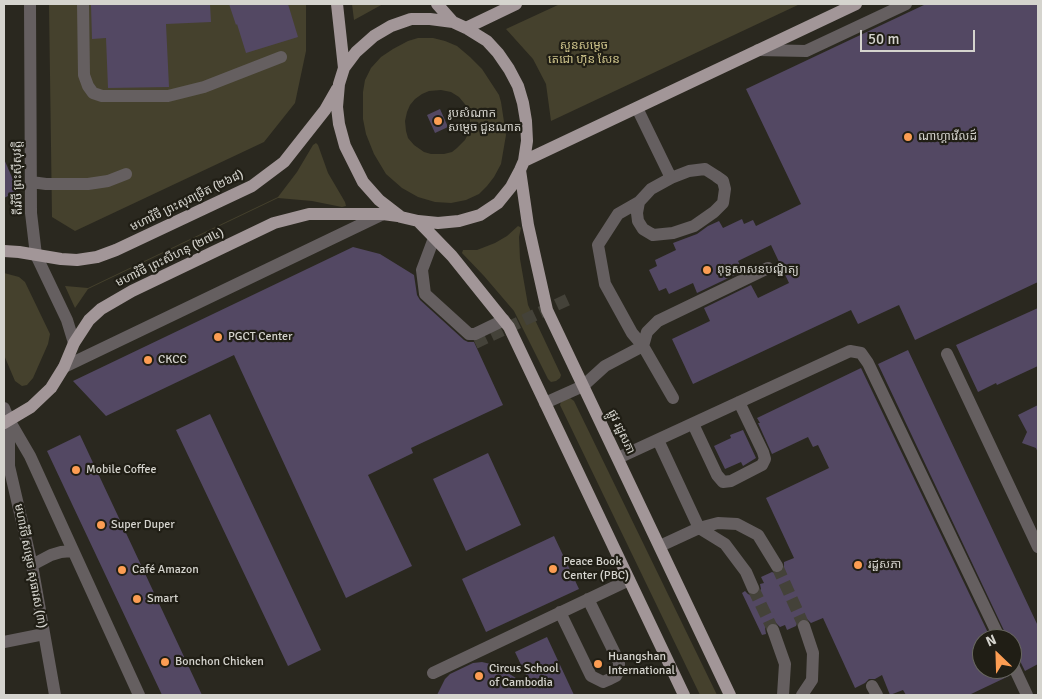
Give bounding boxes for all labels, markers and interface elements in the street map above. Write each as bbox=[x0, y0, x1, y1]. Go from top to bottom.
scale bar bbox=[862, 20, 977, 52]
text: 50 m bbox=[868, 30, 899, 48]
park label: សួនសម្តេច តេជោ ហ៊ុន សែន bbox=[548, 39, 620, 67]
place label: រូបសំណាក សម្ដេច ជួនណាត bbox=[448, 107, 521, 135]
marker: រូបសំណាក សម្ដេច ជួនណាត bbox=[432, 115, 444, 127]
place label: ណាហ្គាវើលដ៍ bbox=[918, 130, 977, 144]
marker: ណាហ្គាវើលដ៍ bbox=[902, 131, 914, 143]
street label: តីរវិថី ព្រះស៊ីសុវត្តិ bbox=[10, 141, 26, 215]
street label: មហាវិថី ព្រះសុរាម្រឹត (២៦៨) bbox=[128, 167, 246, 235]
street label: មហាវិថី ព្រះសីហនុ (២៧៤) bbox=[114, 226, 226, 290]
place label: ពុទ្ធសាសនបណ្ឌិត្យ bbox=[717, 263, 799, 277]
marker: ពុទ្ធសាសនបណ្ឌិត្យ bbox=[701, 264, 713, 276]
place label: PGCT Center bbox=[228, 330, 293, 344]
marker: PGCT Center bbox=[212, 331, 224, 343]
place label: CKCC bbox=[158, 353, 187, 367]
marker: CKCC bbox=[142, 354, 154, 366]
street label: ផ្លូវ រដ្ឋសភា bbox=[604, 407, 638, 457]
place label: Mobile Coffee bbox=[86, 463, 156, 477]
marker: Mobile Coffee bbox=[70, 464, 82, 476]
street label: មហាវិថី សម្តេច សុធារស (៣) bbox=[11, 503, 49, 629]
place label: Super Duper bbox=[111, 518, 175, 532]
marker: Super Duper bbox=[95, 519, 107, 531]
place label: Peace Book Center (PBC) bbox=[563, 555, 629, 583]
place label: រដ្ឋសភា bbox=[868, 558, 901, 572]
marker: រដ្ឋសភា bbox=[852, 559, 864, 571]
place label: Café Amazon bbox=[132, 563, 199, 577]
marker: Peace Book Center (PBC) bbox=[547, 563, 559, 575]
marker: Café Amazon bbox=[116, 564, 128, 576]
place label: Smart bbox=[147, 592, 178, 606]
marker: Smart bbox=[131, 593, 143, 605]
north arrow bbox=[972, 629, 1022, 679]
text: N bbox=[983, 631, 999, 651]
place label: Huangshan International bbox=[608, 650, 675, 678]
place label: Bonchon Chicken bbox=[175, 655, 264, 669]
marker: Bonchon Chicken bbox=[159, 656, 171, 668]
marker: Huangshan International bbox=[592, 658, 604, 670]
place label: Circus School of Cambodia bbox=[489, 662, 559, 690]
marker: Circus School of Cambodia bbox=[473, 670, 485, 682]

